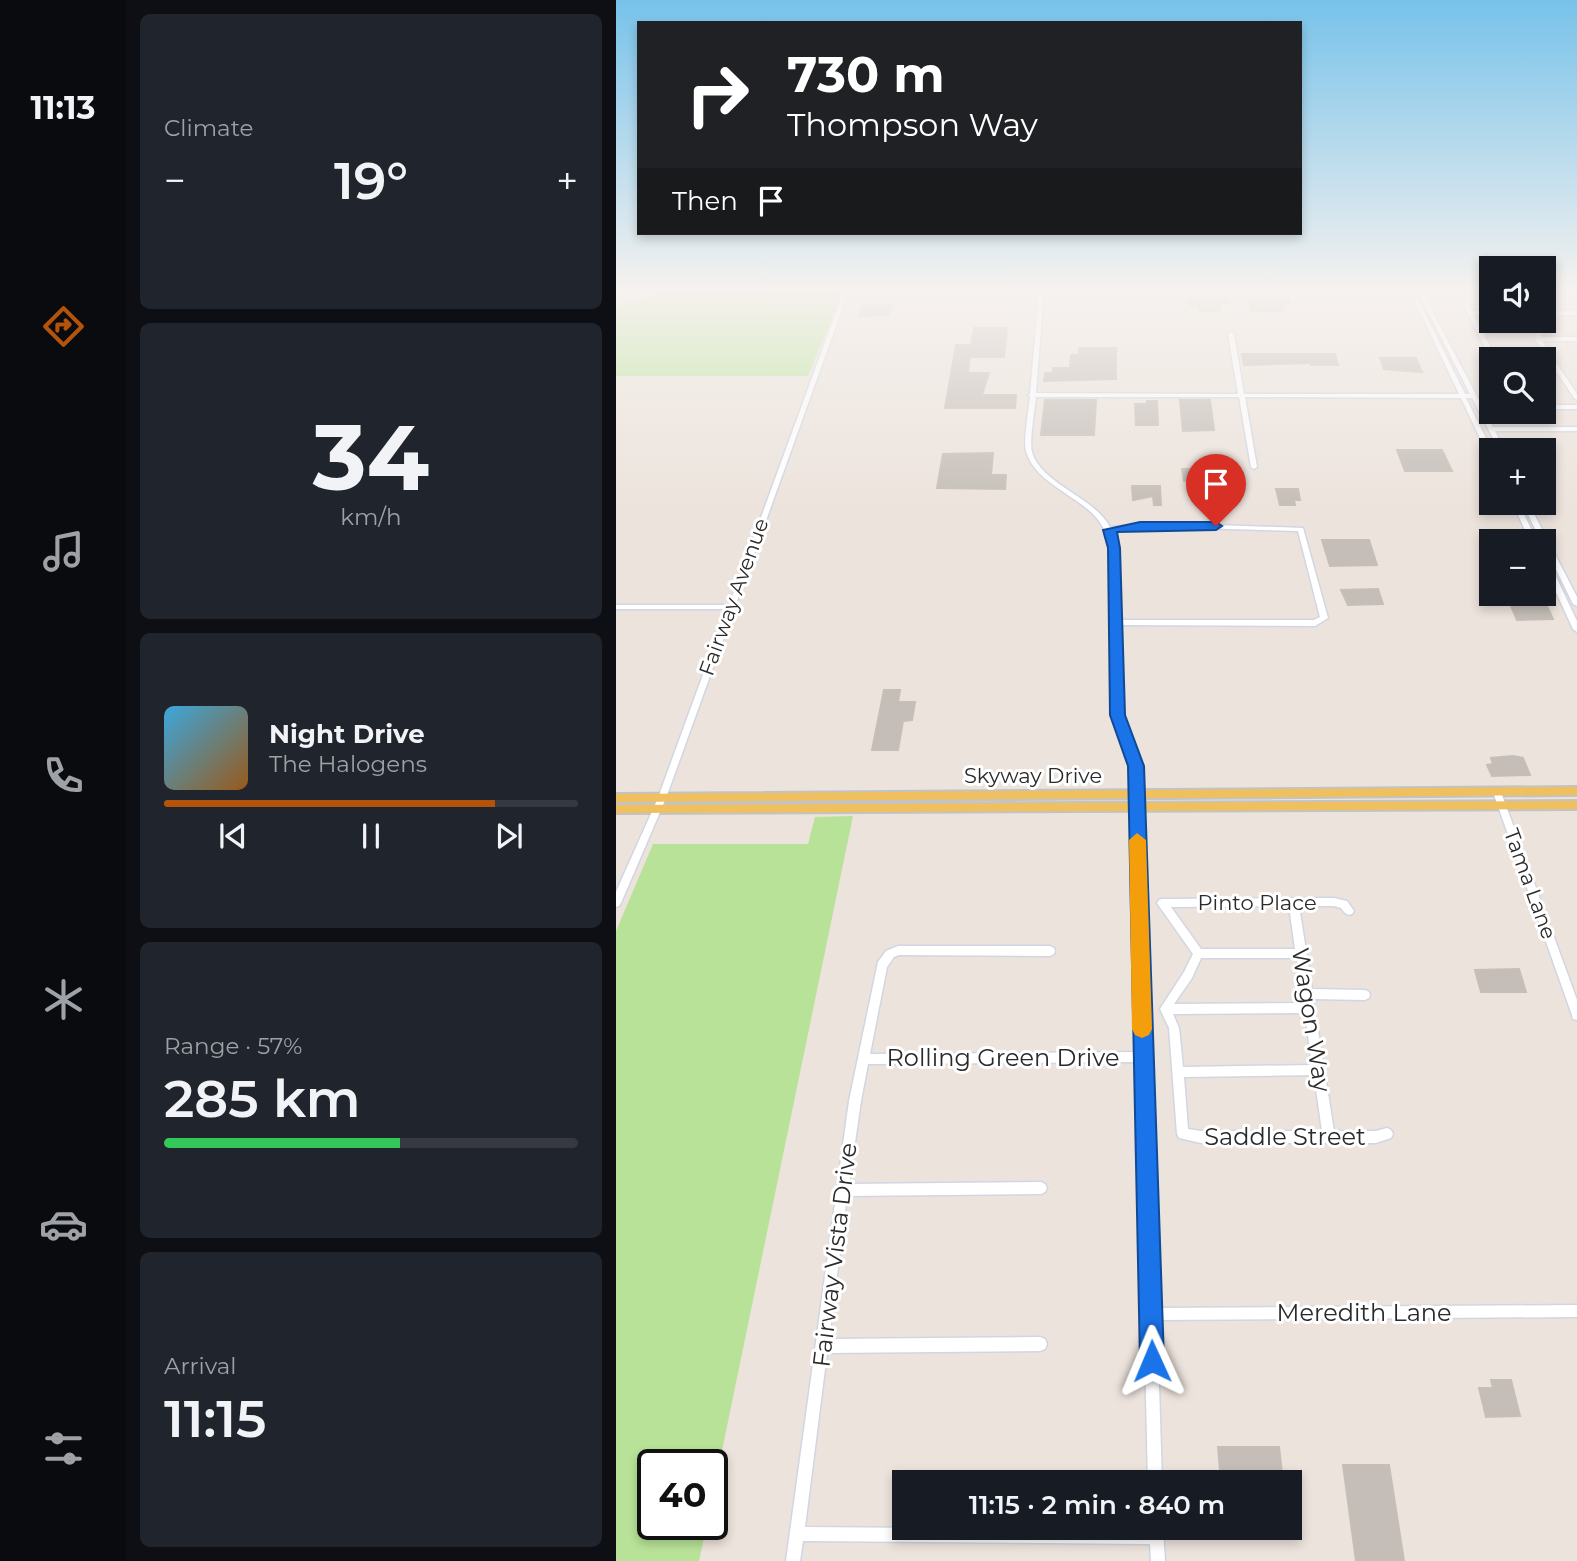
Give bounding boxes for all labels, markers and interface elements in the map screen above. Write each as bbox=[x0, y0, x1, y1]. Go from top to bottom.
text: 730 m bbox=[787, 45, 945, 104]
icon: right bbox=[672, 49, 763, 140]
text: 11:13 bbox=[31, 88, 95, 127]
text: Thompson Way bbox=[787, 105, 1038, 144]
text: Climate bbox=[164, 114, 253, 142]
text: 19° bbox=[334, 149, 408, 212]
text: − bbox=[164, 157, 186, 204]
text: + bbox=[556, 157, 578, 204]
icon: arrive bbox=[752, 182, 790, 220]
text: Then bbox=[672, 185, 738, 217]
map controls bbox=[1479, 256, 1556, 606]
button: sound bbox=[1479, 256, 1556, 333]
icon: directions bbox=[39, 302, 88, 351]
button: search bbox=[1479, 347, 1556, 424]
text: 34 bbox=[313, 402, 429, 513]
button: + bbox=[1479, 438, 1556, 515]
pin bbox=[1186, 454, 1246, 526]
icon: arrive bbox=[1197, 465, 1235, 503]
text: km/h bbox=[340, 503, 402, 531]
street label: Fairway Avenue bbox=[693, 515, 774, 679]
icon: music bbox=[39, 527, 88, 576]
button: − bbox=[1479, 529, 1556, 606]
text: Night Drive bbox=[269, 718, 425, 750]
text: The Halogens bbox=[269, 750, 427, 778]
icon: phone bbox=[39, 751, 88, 800]
street label: Skyway Drive bbox=[964, 763, 1102, 788]
icon: previous bbox=[214, 817, 252, 855]
icon: pause bbox=[352, 817, 390, 855]
icon: next bbox=[490, 817, 528, 855]
street label: Tama Lane bbox=[1499, 825, 1562, 942]
street label: Pinto Place bbox=[1197, 890, 1317, 915]
street label: Wagon Way bbox=[1286, 946, 1337, 1094]
icon: climate bbox=[39, 975, 88, 1024]
text: Range · 57% bbox=[164, 1032, 302, 1060]
street label: Rolling Green Drive bbox=[887, 1043, 1119, 1072]
text: 285 km bbox=[164, 1067, 360, 1130]
street label: Saddle Street bbox=[1204, 1122, 1366, 1151]
street label: Fairway Vista Drive bbox=[806, 1141, 863, 1369]
icon: car bbox=[39, 1200, 88, 1249]
street label: Meredith Lane bbox=[1276, 1298, 1452, 1327]
position arrow bbox=[1115, 1324, 1189, 1398]
text: Arrival bbox=[164, 1352, 237, 1380]
text: 11:15 bbox=[164, 1387, 267, 1450]
icon: filters bbox=[39, 1424, 88, 1473]
speed limit sign: 40 bbox=[637, 1449, 728, 1540]
text: 11:15 · 2 min · 840 m bbox=[969, 1489, 1225, 1521]

